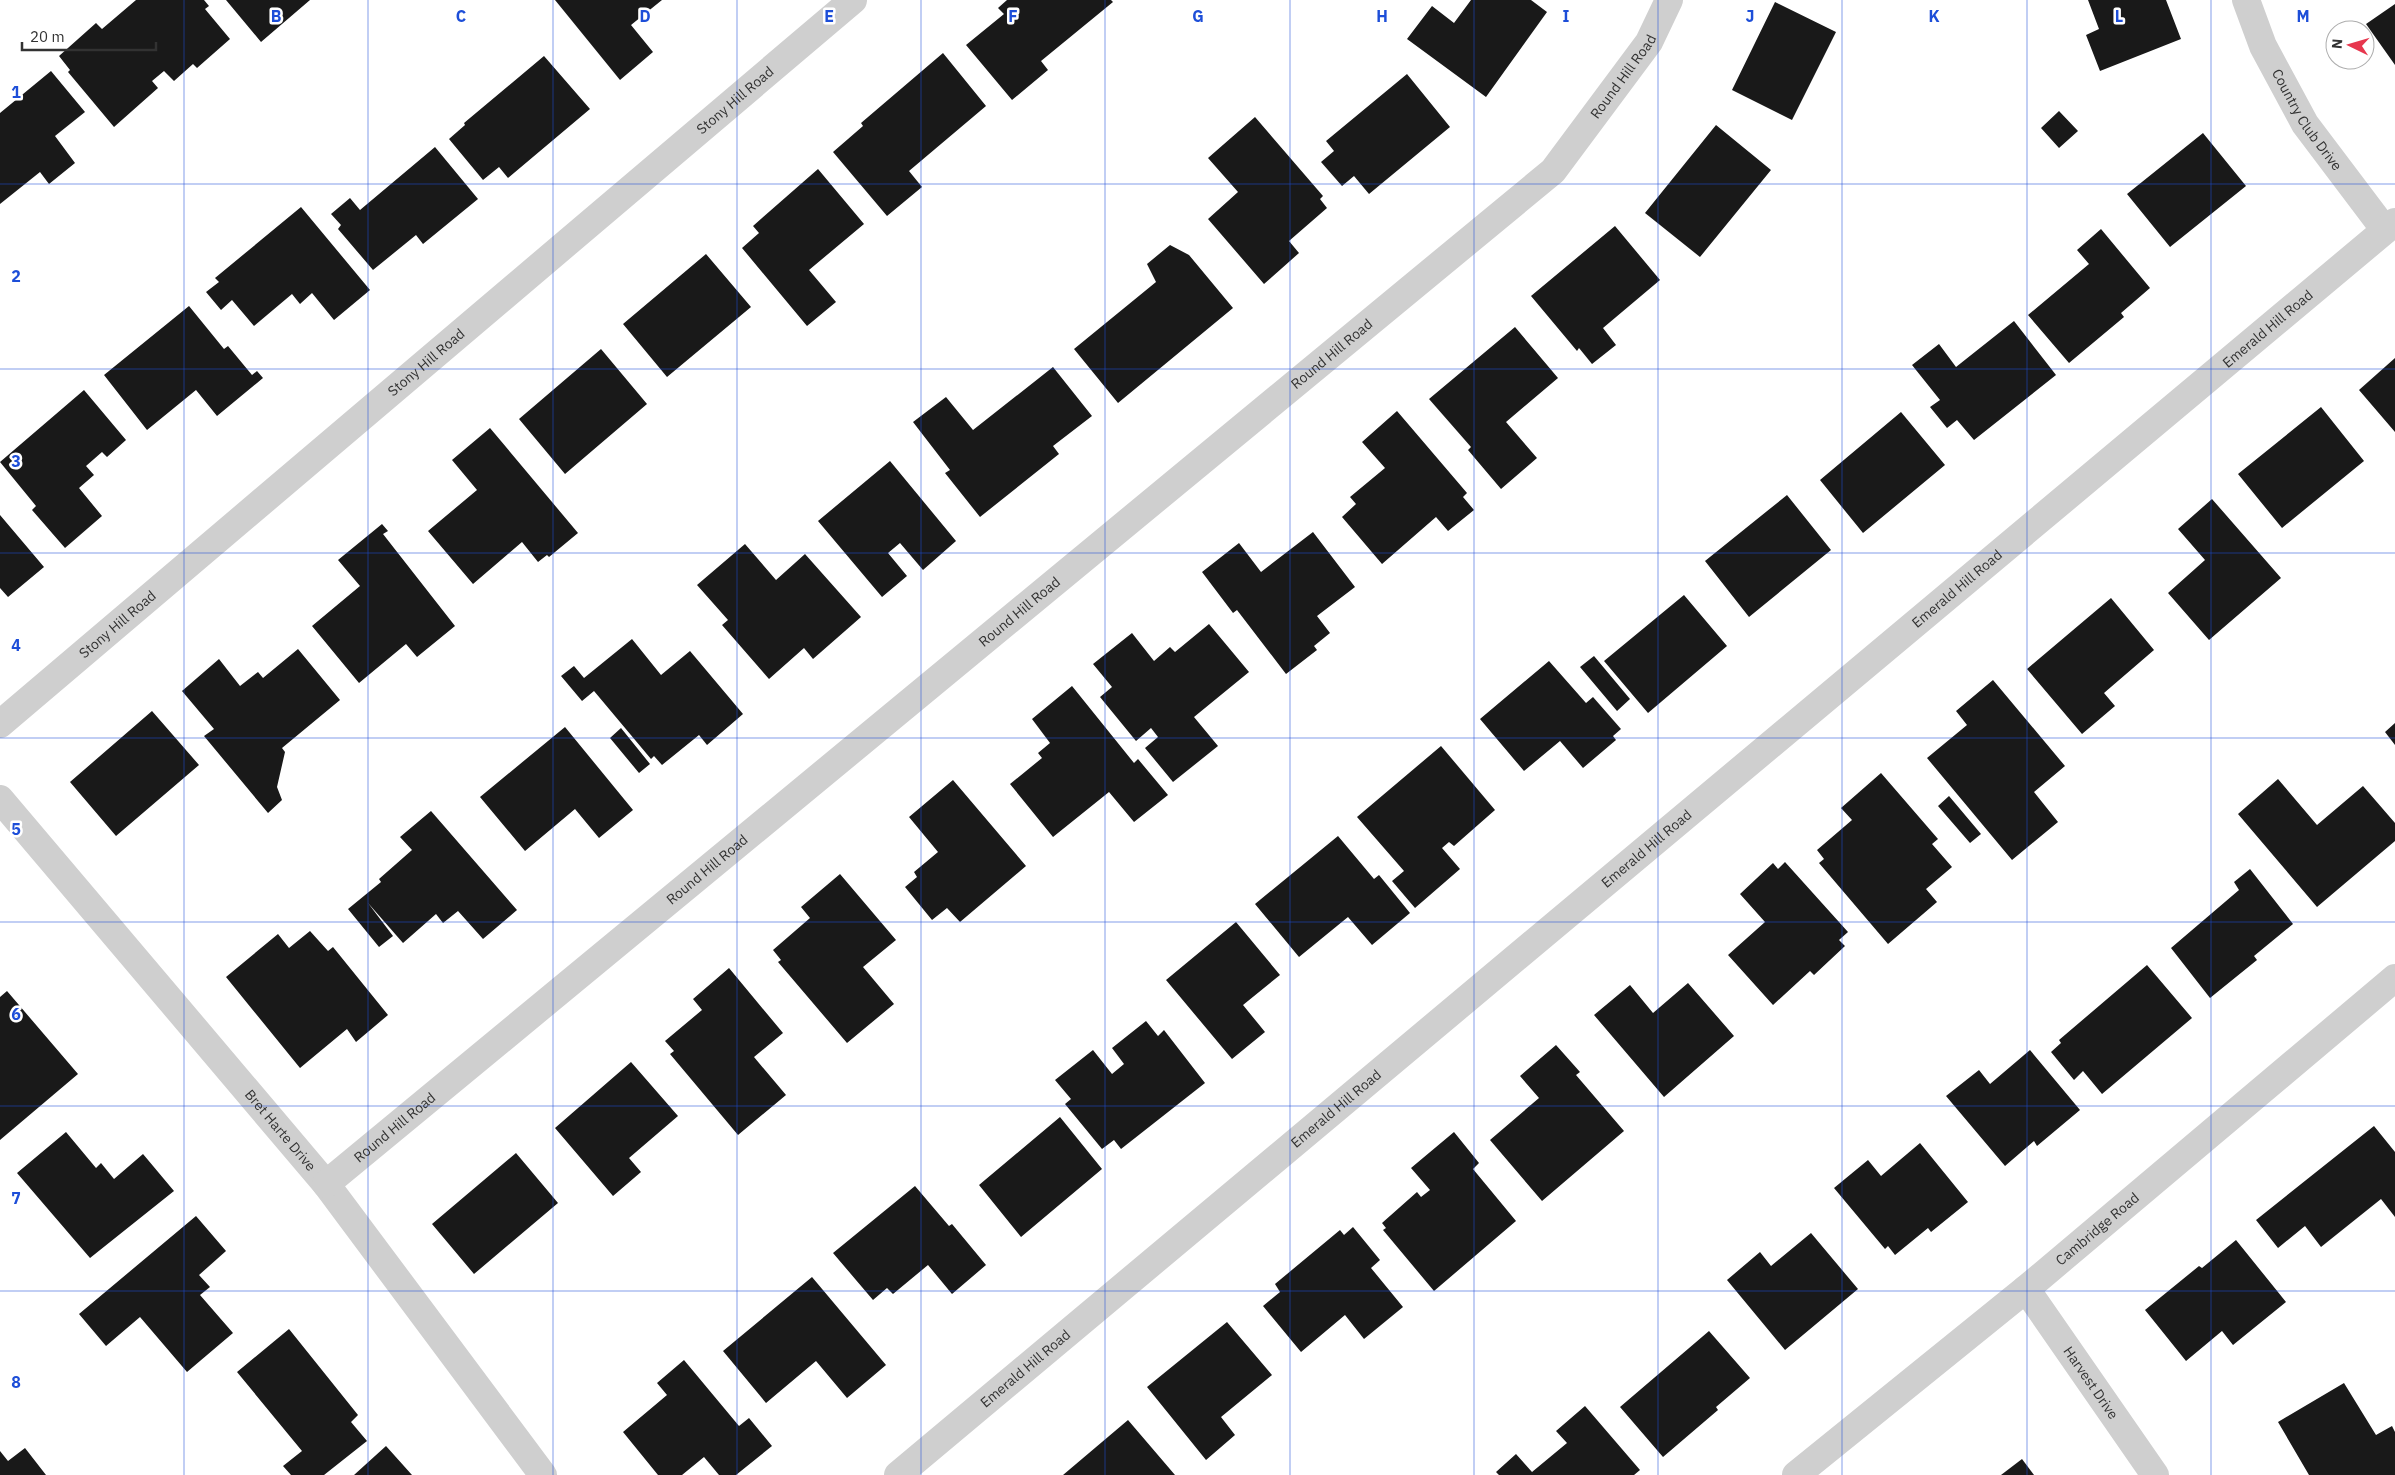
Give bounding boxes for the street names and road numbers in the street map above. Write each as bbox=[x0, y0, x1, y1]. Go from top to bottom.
street label: Round Hill Road bbox=[1586, 32, 1660, 122]
street label: Stony Hill Road bbox=[693, 62, 777, 138]
street label: Country Club Drive bbox=[2268, 66, 2346, 174]
street label: Emerald Hill Road bbox=[2219, 286, 2316, 372]
street label: Round Hill Road bbox=[1287, 315, 1376, 393]
street label: Stony Hill Road bbox=[384, 325, 468, 400]
street label: Emerald Hill Road bbox=[1908, 546, 2006, 632]
street label: Round Hill Road bbox=[975, 573, 1064, 651]
street label: Stony Hill Road bbox=[75, 587, 160, 662]
street label: Emerald Hill Road bbox=[1598, 806, 1695, 892]
street label: Round Hill Road bbox=[662, 831, 751, 908]
street label: Emerald Hill Road bbox=[1287, 1066, 1385, 1151]
street label: Bret Harte Drive bbox=[241, 1086, 320, 1175]
street label: Round Hill Road bbox=[350, 1088, 439, 1166]
street label: Cambridge Road bbox=[2052, 1189, 2143, 1269]
street label: Emerald Hill Road bbox=[976, 1325, 1074, 1411]
street label: Harvest Drive bbox=[2059, 1343, 2123, 1423]

